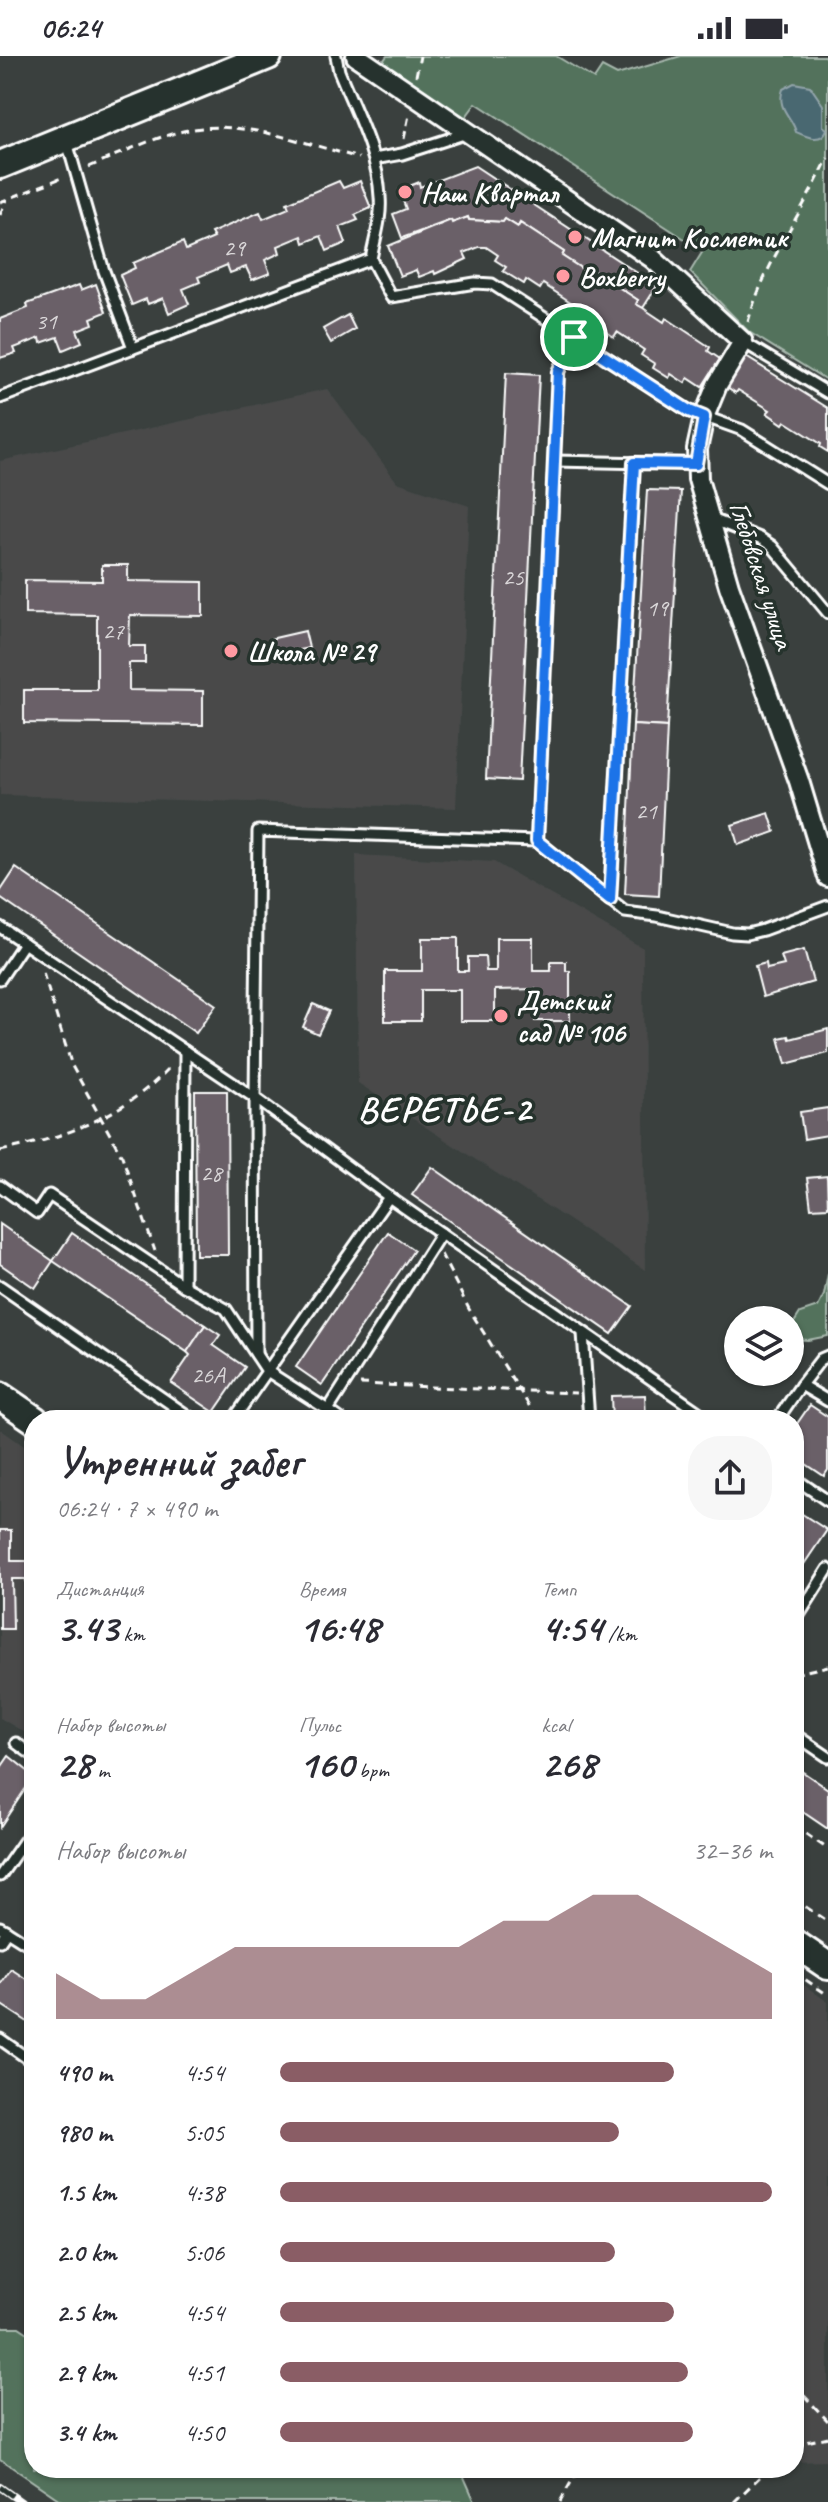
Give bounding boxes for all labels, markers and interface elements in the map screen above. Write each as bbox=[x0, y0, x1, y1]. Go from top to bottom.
text: 06:24 bbox=[40, 9, 101, 47]
place label: Наш Квартал bbox=[421, 175, 560, 210]
marker: Наш Квартал bbox=[396, 183, 414, 201]
place label: Магнит Косметик bbox=[591, 220, 790, 255]
marker: Магнит Косметик bbox=[566, 228, 584, 246]
house number: 29 bbox=[223, 233, 247, 263]
place label: Boxberry bbox=[579, 259, 667, 295]
marker: Boxberry bbox=[554, 267, 572, 285]
pin bbox=[540, 303, 608, 371]
house number: 31 bbox=[35, 306, 58, 336]
icon: arrive bbox=[552, 315, 596, 359]
street label: Глебовская улица bbox=[722, 497, 803, 655]
house number: 25 bbox=[502, 562, 525, 592]
house number: 19 bbox=[646, 593, 670, 623]
house number: 27 bbox=[102, 616, 125, 646]
place label: Школа № 29 bbox=[247, 634, 379, 669]
marker: Школа № 29 bbox=[222, 642, 240, 660]
house number: 21 bbox=[635, 796, 658, 826]
place label: Детский сад № 106 bbox=[517, 983, 627, 1050]
marker: Детский сад № 106 bbox=[492, 1007, 510, 1025]
district label: ВЕРЕТЬЕ-2 bbox=[358, 1086, 534, 1132]
house number: 28 bbox=[200, 1158, 224, 1188]
map controls bbox=[724, 1306, 804, 1386]
button: layers bbox=[724, 1306, 804, 1386]
house number: 26А bbox=[191, 1360, 226, 1390]
text: Утренний забег bbox=[56, 1434, 301, 1489]
button: share bbox=[688, 1436, 772, 1520]
text: 06:24 · 7 × 490 m bbox=[56, 1492, 217, 1525]
text: Дистанция bbox=[56, 1575, 144, 1603]
text: Время bbox=[299, 1575, 345, 1603]
text: Темп bbox=[541, 1575, 577, 1603]
text: 3.43 bbox=[56, 1603, 118, 1653]
text: 16:48 bbox=[299, 1603, 379, 1653]
text: 4:54 bbox=[541, 1603, 603, 1653]
text: km bbox=[118, 1620, 145, 1648]
text: /km bbox=[603, 1620, 637, 1648]
text: Набор высоты bbox=[56, 1711, 165, 1739]
text: Пульс bbox=[299, 1711, 341, 1739]
text: kcal bbox=[541, 1711, 570, 1739]
text: 28 bbox=[56, 1739, 92, 1789]
text: 160 bbox=[299, 1739, 354, 1789]
text: 268 bbox=[541, 1739, 596, 1789]
text: m bbox=[92, 1756, 110, 1784]
text: bpm bbox=[354, 1756, 389, 1784]
text: Набор высоты bbox=[56, 1834, 185, 1867]
text: 32–36 m bbox=[693, 1834, 772, 1867]
text: 490 m bbox=[56, 2056, 112, 2089]
text: 4:54 bbox=[184, 2056, 224, 2089]
text: 980 m bbox=[56, 2116, 112, 2149]
text: 5:05 bbox=[184, 2116, 224, 2149]
text: 1.5 km bbox=[56, 2176, 116, 2209]
text: 4:38 bbox=[184, 2176, 224, 2209]
text: 2.0 km bbox=[56, 2236, 116, 2269]
text: 5:06 bbox=[184, 2236, 224, 2269]
text: 2.5 km bbox=[56, 2296, 116, 2329]
text: 4:54 bbox=[184, 2296, 224, 2329]
text: 2.9 km bbox=[56, 2356, 116, 2389]
text: 4:51 bbox=[184, 2356, 224, 2389]
text: 3.4 km bbox=[56, 2416, 116, 2449]
text: 4:50 bbox=[184, 2416, 224, 2449]

